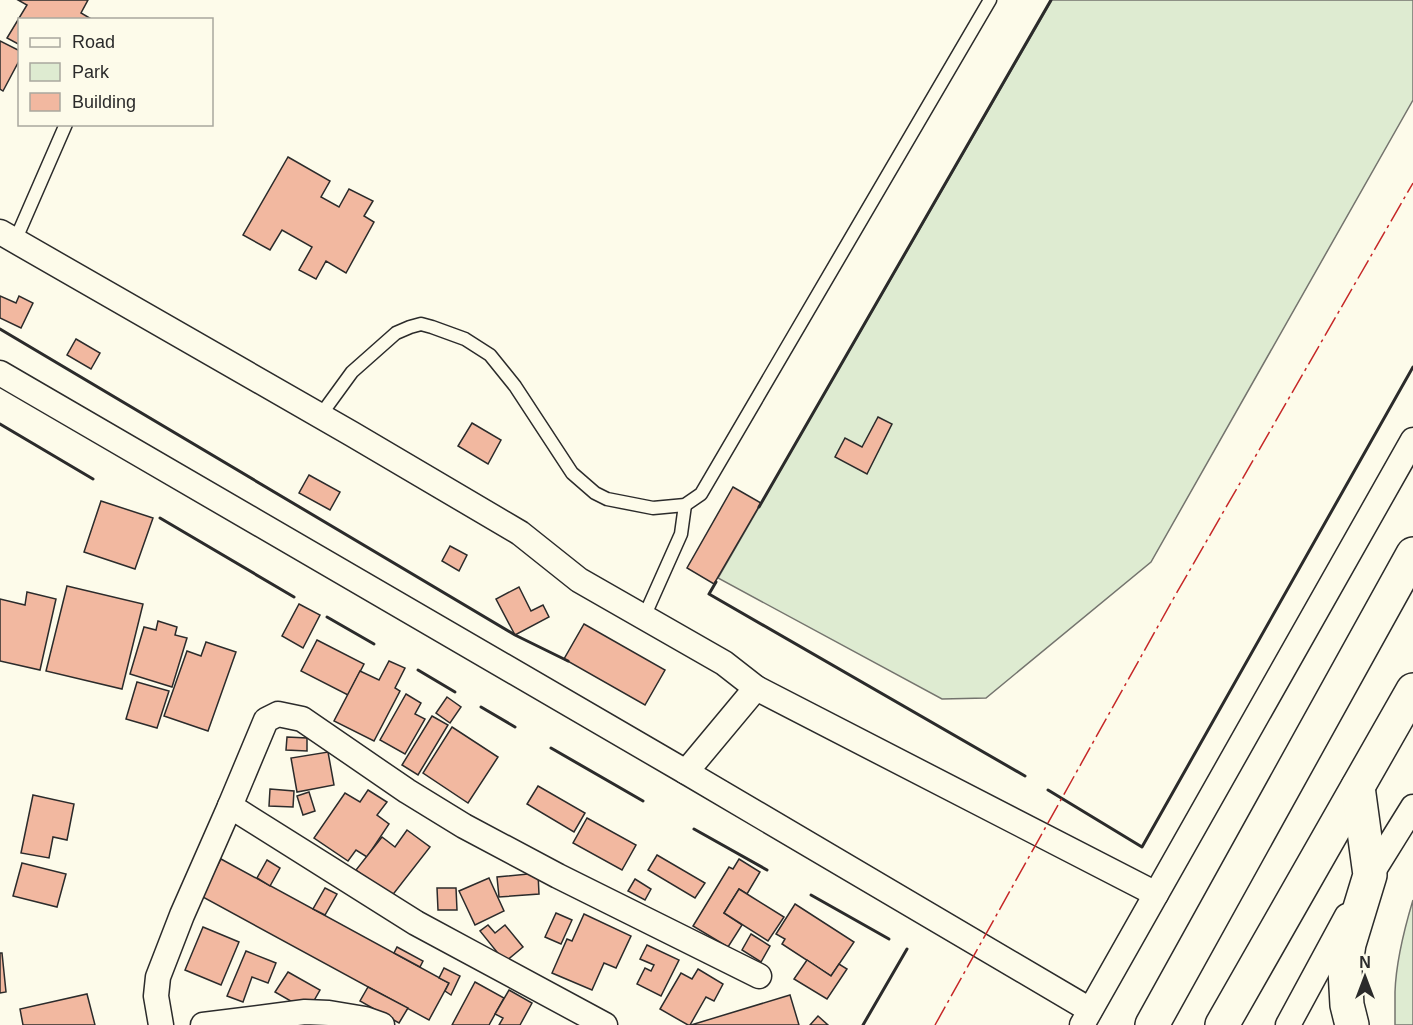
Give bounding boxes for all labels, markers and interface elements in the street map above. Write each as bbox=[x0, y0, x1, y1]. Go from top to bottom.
legend bbox=[18, 18, 213, 126]
text: Road bbox=[72, 32, 115, 52]
text: Park bbox=[72, 62, 110, 82]
text: Building bbox=[72, 92, 136, 112]
north arrow bbox=[1335, 947, 1395, 1007]
text: N bbox=[1359, 954, 1371, 971]

